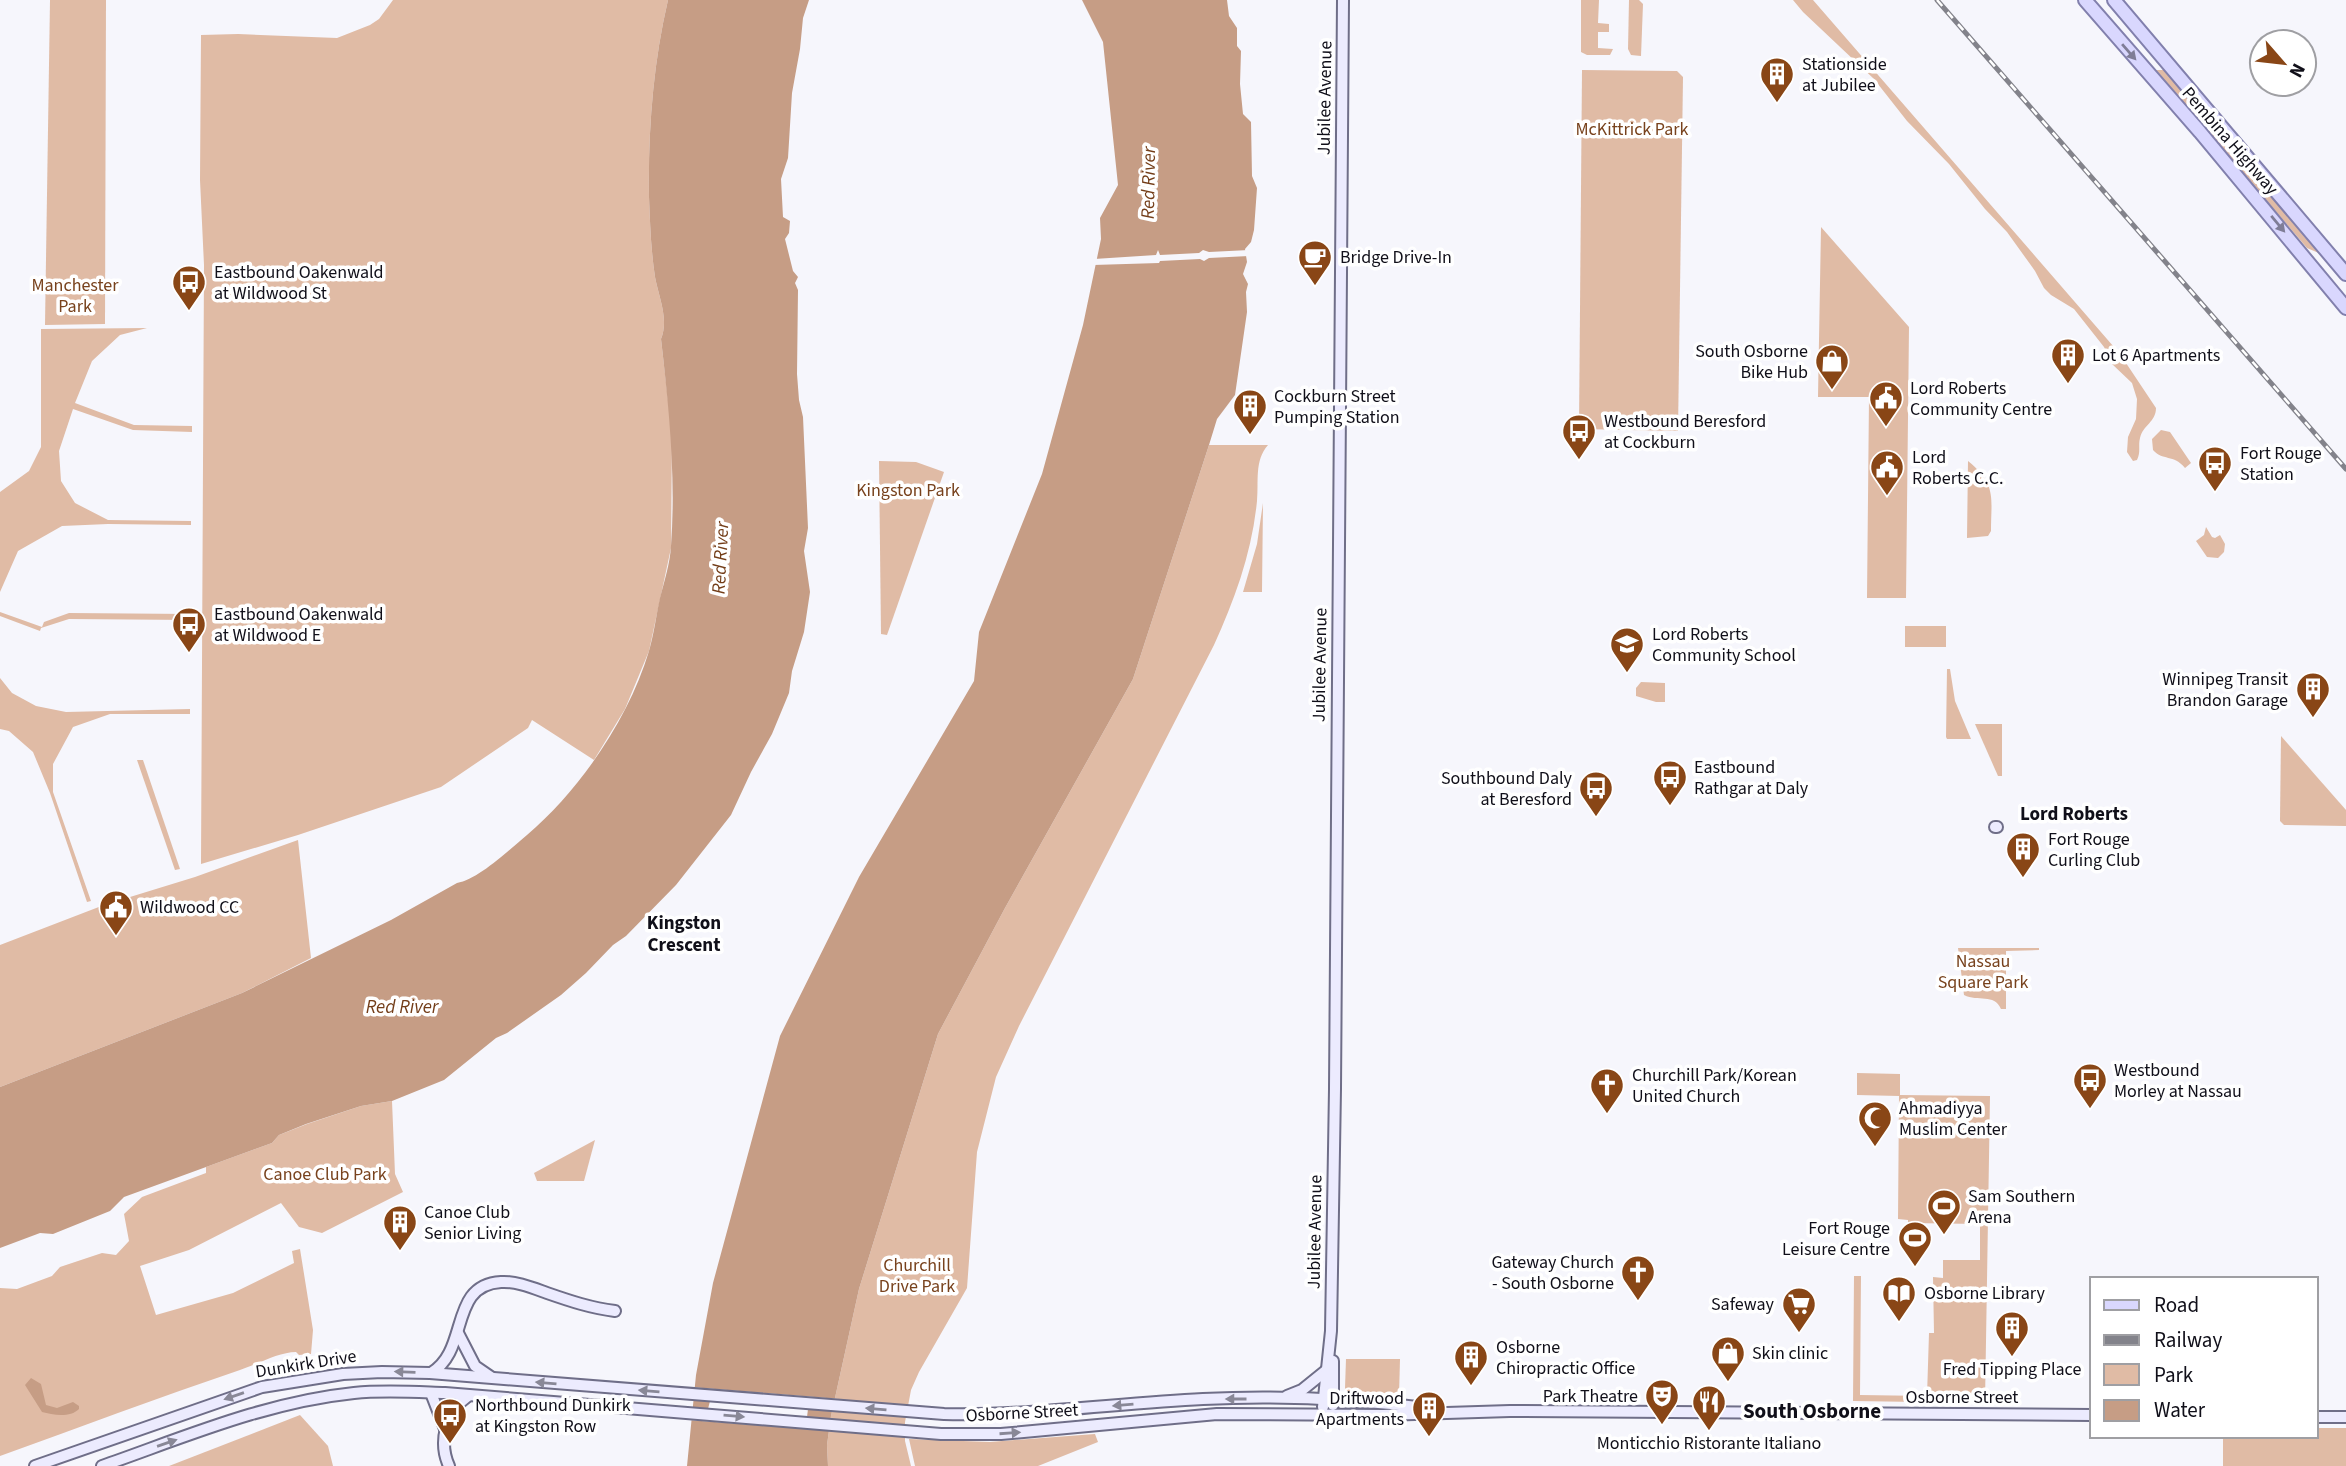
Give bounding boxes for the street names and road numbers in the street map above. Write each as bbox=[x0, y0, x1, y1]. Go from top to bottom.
street label: Jubilee Avenue bbox=[1312, 41, 1338, 155]
street label: Pembina Highway bbox=[2176, 82, 2284, 201]
street label: Jubilee Avenue bbox=[1307, 608, 1333, 722]
street label: Jubilee Avenue bbox=[1302, 1175, 1328, 1289]
street label: Dunkirk Drive bbox=[254, 1344, 358, 1384]
street label: Osborne Street bbox=[1906, 1385, 2018, 1410]
street label: Osborne Street bbox=[965, 1398, 1079, 1428]

